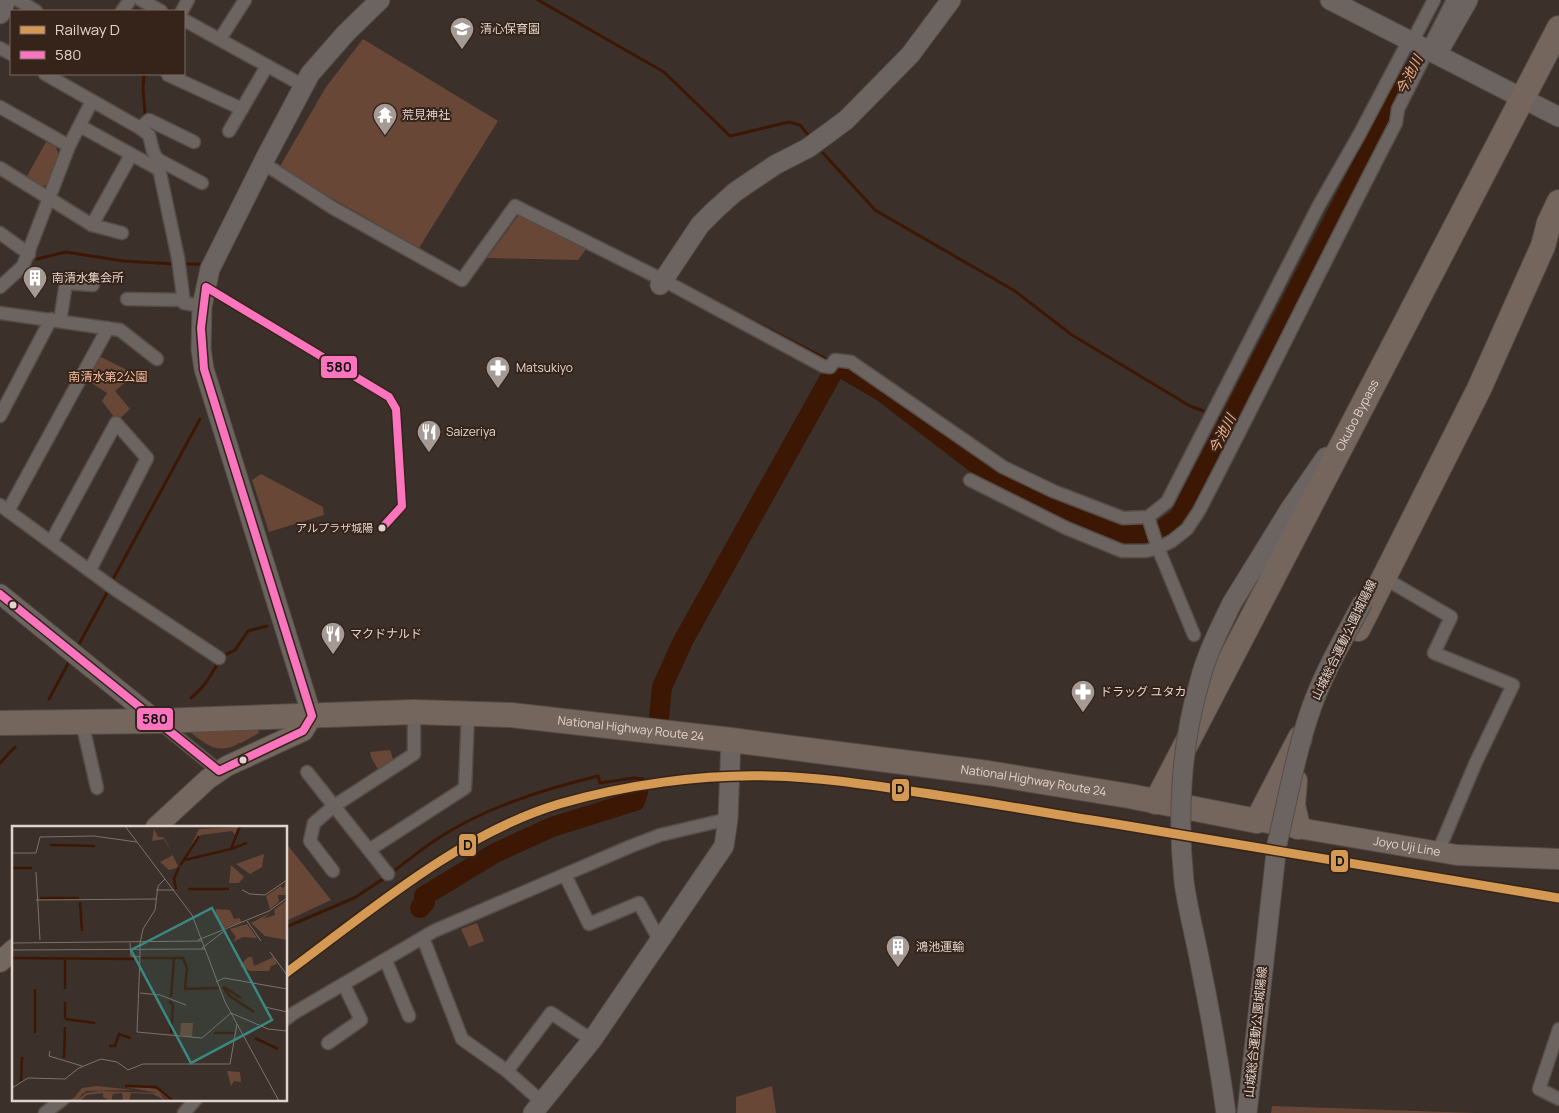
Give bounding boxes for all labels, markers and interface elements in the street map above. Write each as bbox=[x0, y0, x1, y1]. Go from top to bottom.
legend bbox=[10, 10, 185, 75]
school or university icon: 清心保育園 bbox=[449, 16, 475, 50]
text: Railway D bbox=[55, 19, 120, 40]
place label: 清心保育園 bbox=[480, 20, 540, 37]
text: 580 bbox=[55, 44, 82, 65]
water label: 今池川 bbox=[1391, 50, 1427, 98]
temple icon: 荒見神社 bbox=[372, 102, 398, 136]
place label: 荒見神社 bbox=[402, 106, 450, 123]
building icon: 南清水集会所 bbox=[22, 265, 48, 299]
place label: 南清水集会所 bbox=[52, 269, 124, 286]
line badge: 580 bbox=[320, 355, 358, 379]
pharmacy icon: Matsukiyo bbox=[485, 355, 511, 389]
text: 580 bbox=[326, 357, 352, 376]
place label: Matsukiyo bbox=[516, 359, 573, 376]
park label: 南清水第2公園 bbox=[69, 368, 147, 385]
street label: Okubo Bypass bbox=[1331, 376, 1383, 454]
water label: 今池川 bbox=[1204, 409, 1240, 457]
restaurant icon: Saizeriya bbox=[416, 419, 442, 453]
place label: Saizeriya bbox=[446, 423, 496, 440]
place label: アルプラザ城陽 bbox=[296, 520, 373, 535]
marker: アルプラザ城陽 bbox=[377, 523, 387, 533]
street label: 山城総合運動公園城陽線 bbox=[1307, 577, 1380, 703]
unlabelled marker bbox=[8, 600, 18, 610]
restaurant icon: マクドナルド bbox=[320, 621, 346, 655]
place label: マクドナルド bbox=[350, 625, 422, 642]
pharmacy icon: ドラッグ ユタカ bbox=[1070, 679, 1096, 713]
place label: ドラッグ ユタカ bbox=[1100, 683, 1186, 700]
line badge: 580 bbox=[136, 707, 174, 731]
text: 580 bbox=[142, 709, 168, 728]
street label: National Highway Route 24 bbox=[557, 711, 705, 745]
unlabelled marker bbox=[238, 755, 248, 765]
street label: National Highway Route 24 bbox=[960, 761, 1108, 800]
line badge: D bbox=[891, 778, 910, 802]
text: D bbox=[895, 779, 905, 798]
inset map bbox=[12, 826, 288, 1100]
street label: Joyo Uji Line bbox=[1372, 832, 1442, 860]
line badge: D bbox=[458, 833, 477, 857]
text: D bbox=[463, 835, 473, 854]
line badge: D bbox=[1330, 849, 1349, 873]
text: D bbox=[1335, 851, 1345, 870]
building icon: 鴻池運輸 bbox=[885, 934, 911, 968]
place label: 鴻池運輸 bbox=[916, 938, 964, 955]
street label: 山城総合運動公園城陽線 bbox=[1240, 965, 1271, 1098]

